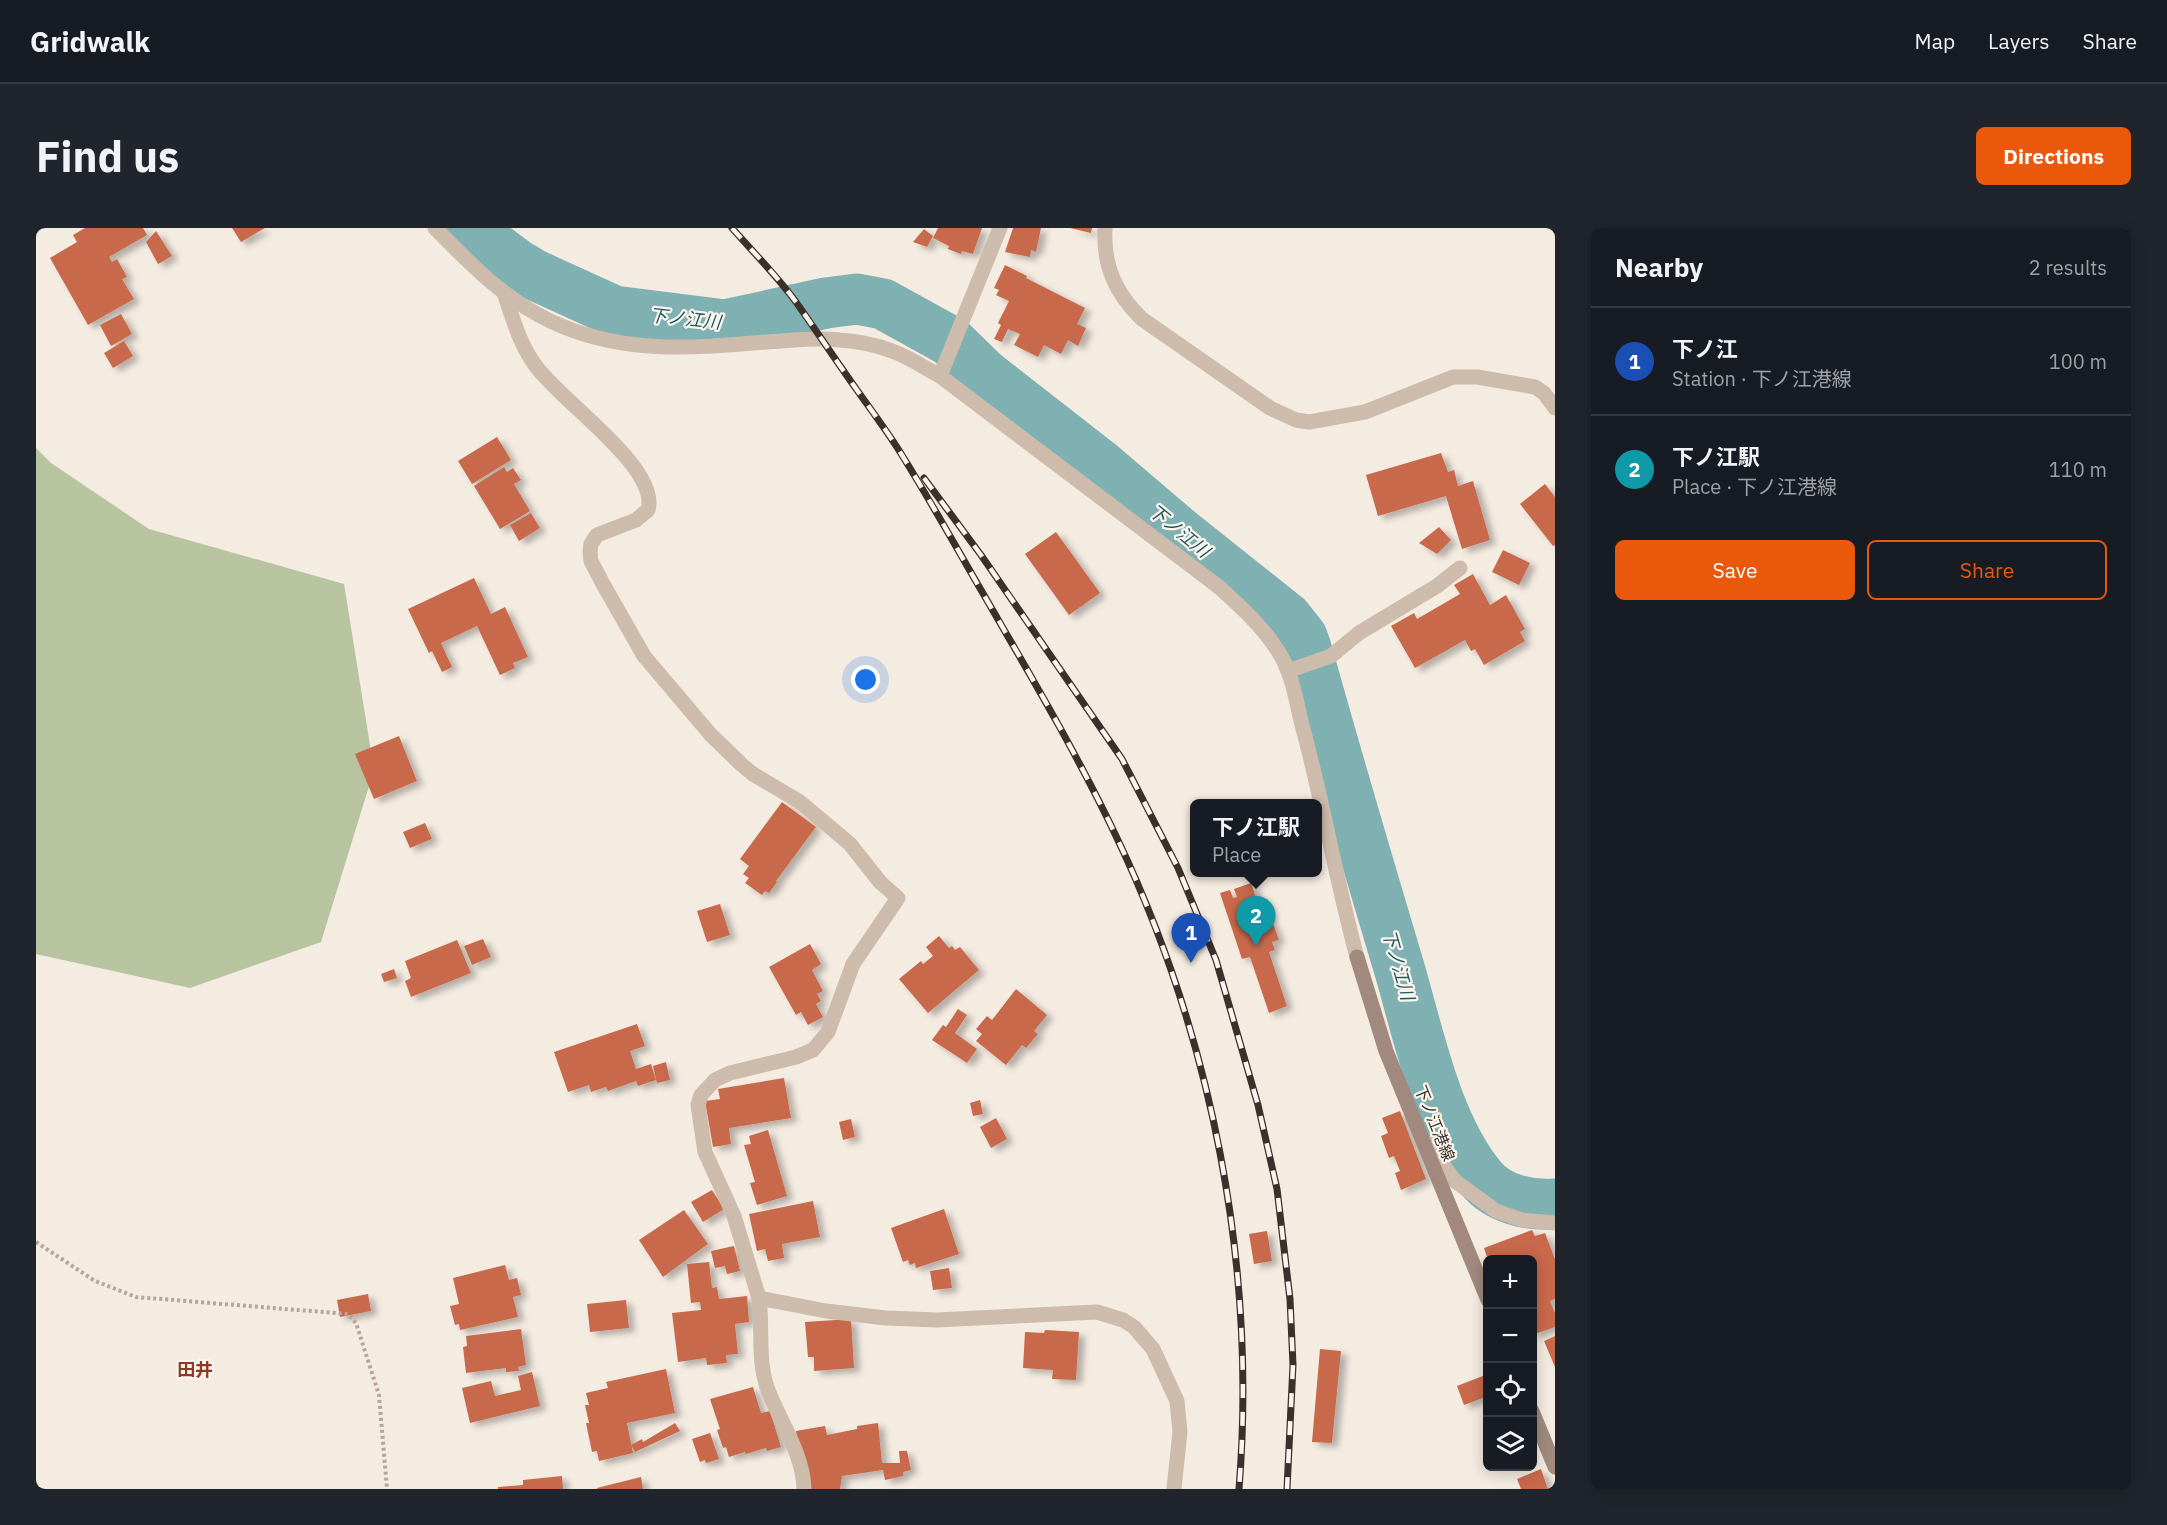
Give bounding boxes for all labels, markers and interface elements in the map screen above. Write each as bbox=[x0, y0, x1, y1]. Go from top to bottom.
text: Gridwalk bbox=[30, 23, 150, 60]
text: Map bbox=[1915, 27, 1955, 55]
text: Layers bbox=[1988, 27, 2050, 55]
text: Share bbox=[2083, 27, 2137, 55]
button: Directions bbox=[1976, 127, 2131, 185]
text: Find us bbox=[36, 129, 179, 184]
text: Nearby bbox=[1615, 250, 1703, 284]
text: 2 results bbox=[2029, 254, 2107, 281]
water label: 下ノ江川 bbox=[648, 303, 724, 334]
text: 下ノ江 bbox=[1672, 334, 1738, 363]
text: 1 bbox=[1629, 348, 1641, 375]
text: 100 m bbox=[2049, 348, 2107, 375]
text: Station · 下ノ江港線 bbox=[1672, 365, 1852, 392]
text: 下ノ江駅 bbox=[1672, 442, 1760, 471]
text: 2 bbox=[1629, 456, 1641, 483]
text: 110 m bbox=[2049, 456, 2107, 483]
text: Place · 下ノ江港線 bbox=[1672, 473, 1837, 500]
water label: 下ノ江川 bbox=[1144, 499, 1216, 563]
button: Save bbox=[1615, 540, 1855, 600]
button: Share bbox=[1867, 540, 2107, 600]
your location bbox=[851, 665, 880, 694]
popup bbox=[1190, 799, 1322, 877]
text: 下ノ江駅 bbox=[1212, 812, 1300, 841]
text: Place bbox=[1212, 841, 1261, 868]
pin: 2 bbox=[1236, 896, 1276, 946]
pin: 1 bbox=[1172, 914, 1210, 963]
water label: 下ノ江川 bbox=[1378, 927, 1420, 1005]
street label: 下ノ江港線 bbox=[1411, 1082, 1459, 1164]
map controls bbox=[1483, 1255, 1537, 1471]
button: + bbox=[1483, 1255, 1537, 1309]
button: − bbox=[1483, 1309, 1537, 1363]
district label: 田井 bbox=[177, 1358, 213, 1381]
button: locate bbox=[1483, 1363, 1537, 1417]
button: layers bbox=[1483, 1417, 1537, 1471]

